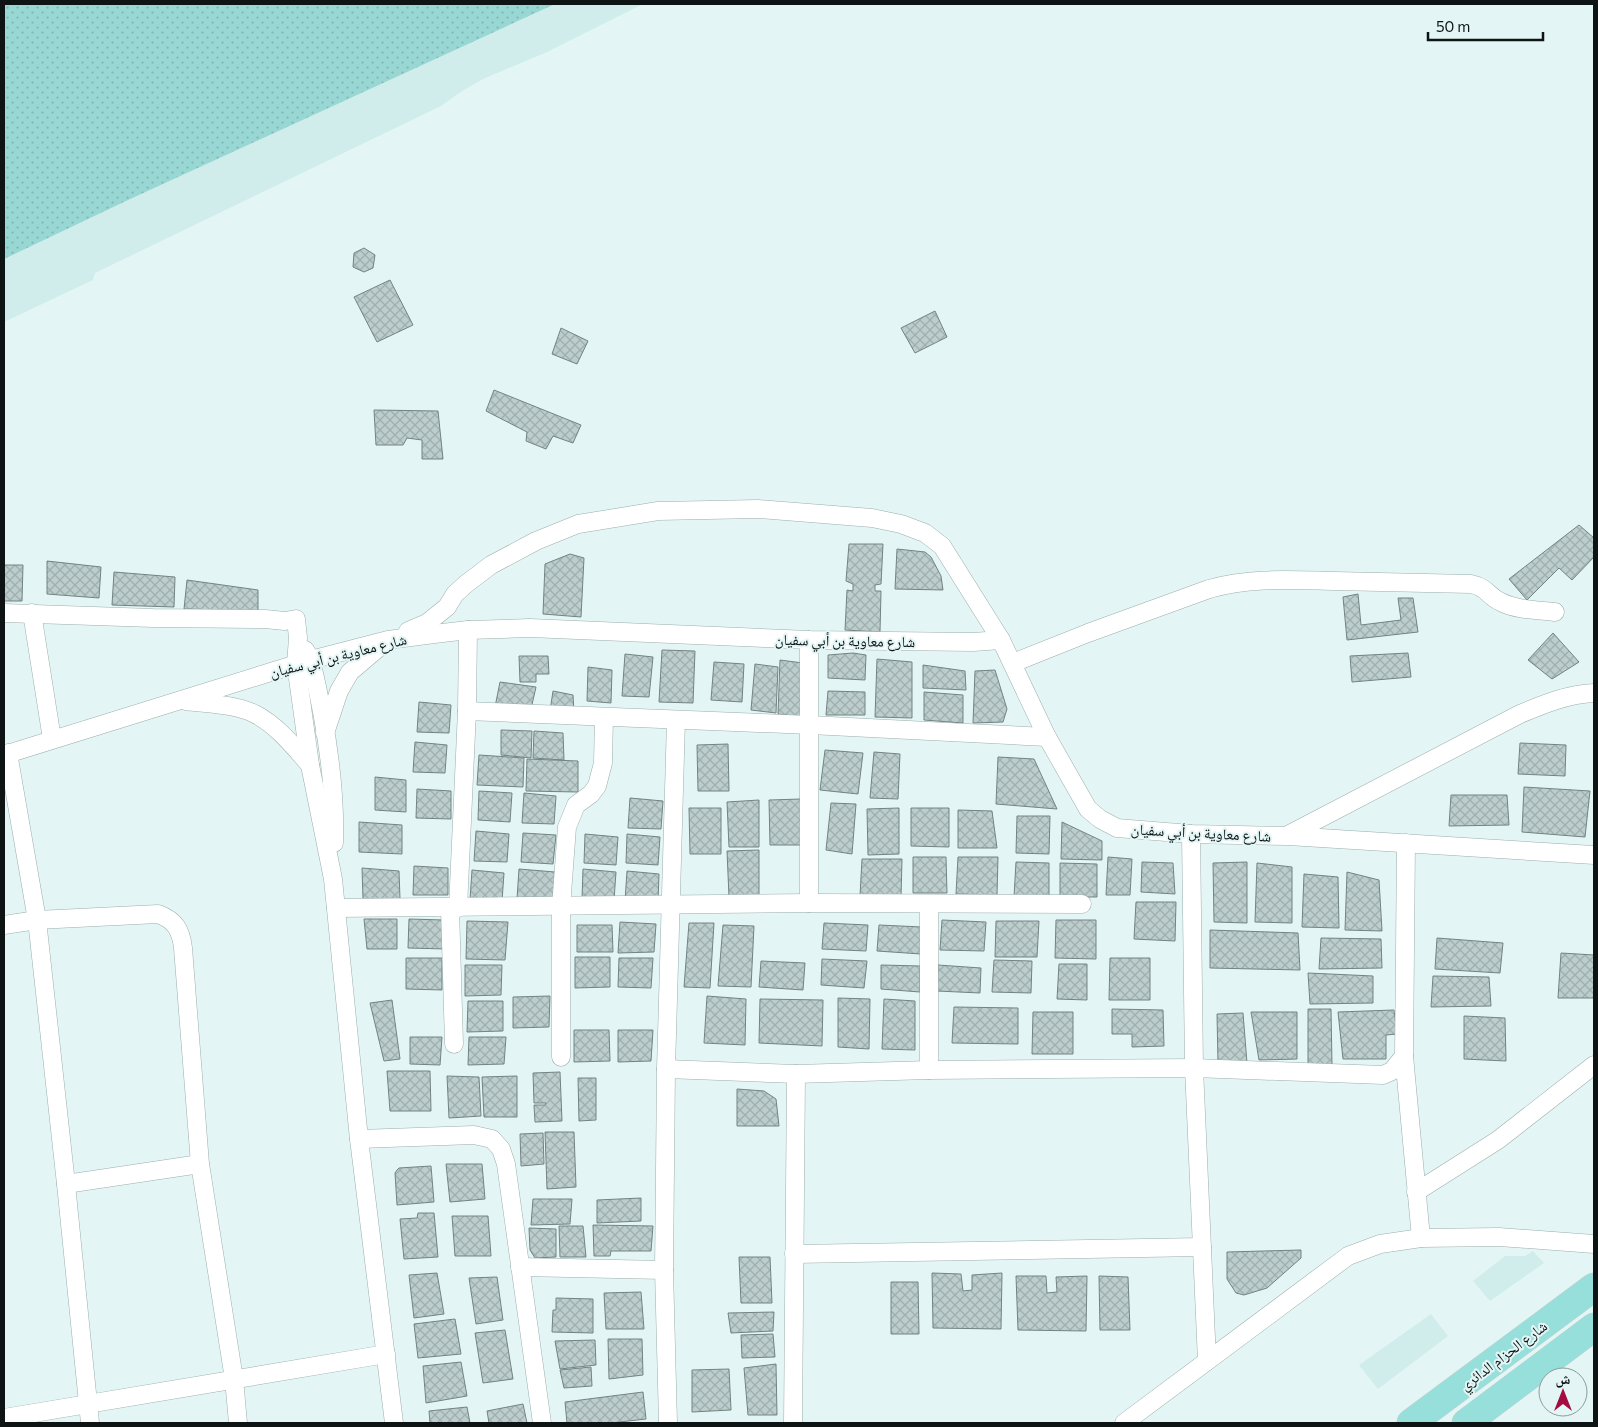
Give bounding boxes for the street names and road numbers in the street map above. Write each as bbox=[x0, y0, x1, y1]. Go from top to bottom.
street label: شارع معاوية بن أبي سفيان bbox=[268, 629, 409, 684]
street label: شارع معاوية بن أبي سفيان bbox=[775, 630, 915, 654]
street label: شارع معاوية بن أبي سفيان bbox=[1130, 819, 1272, 848]
street label: شارع الحزام الدائري bbox=[1456, 1316, 1553, 1397]

